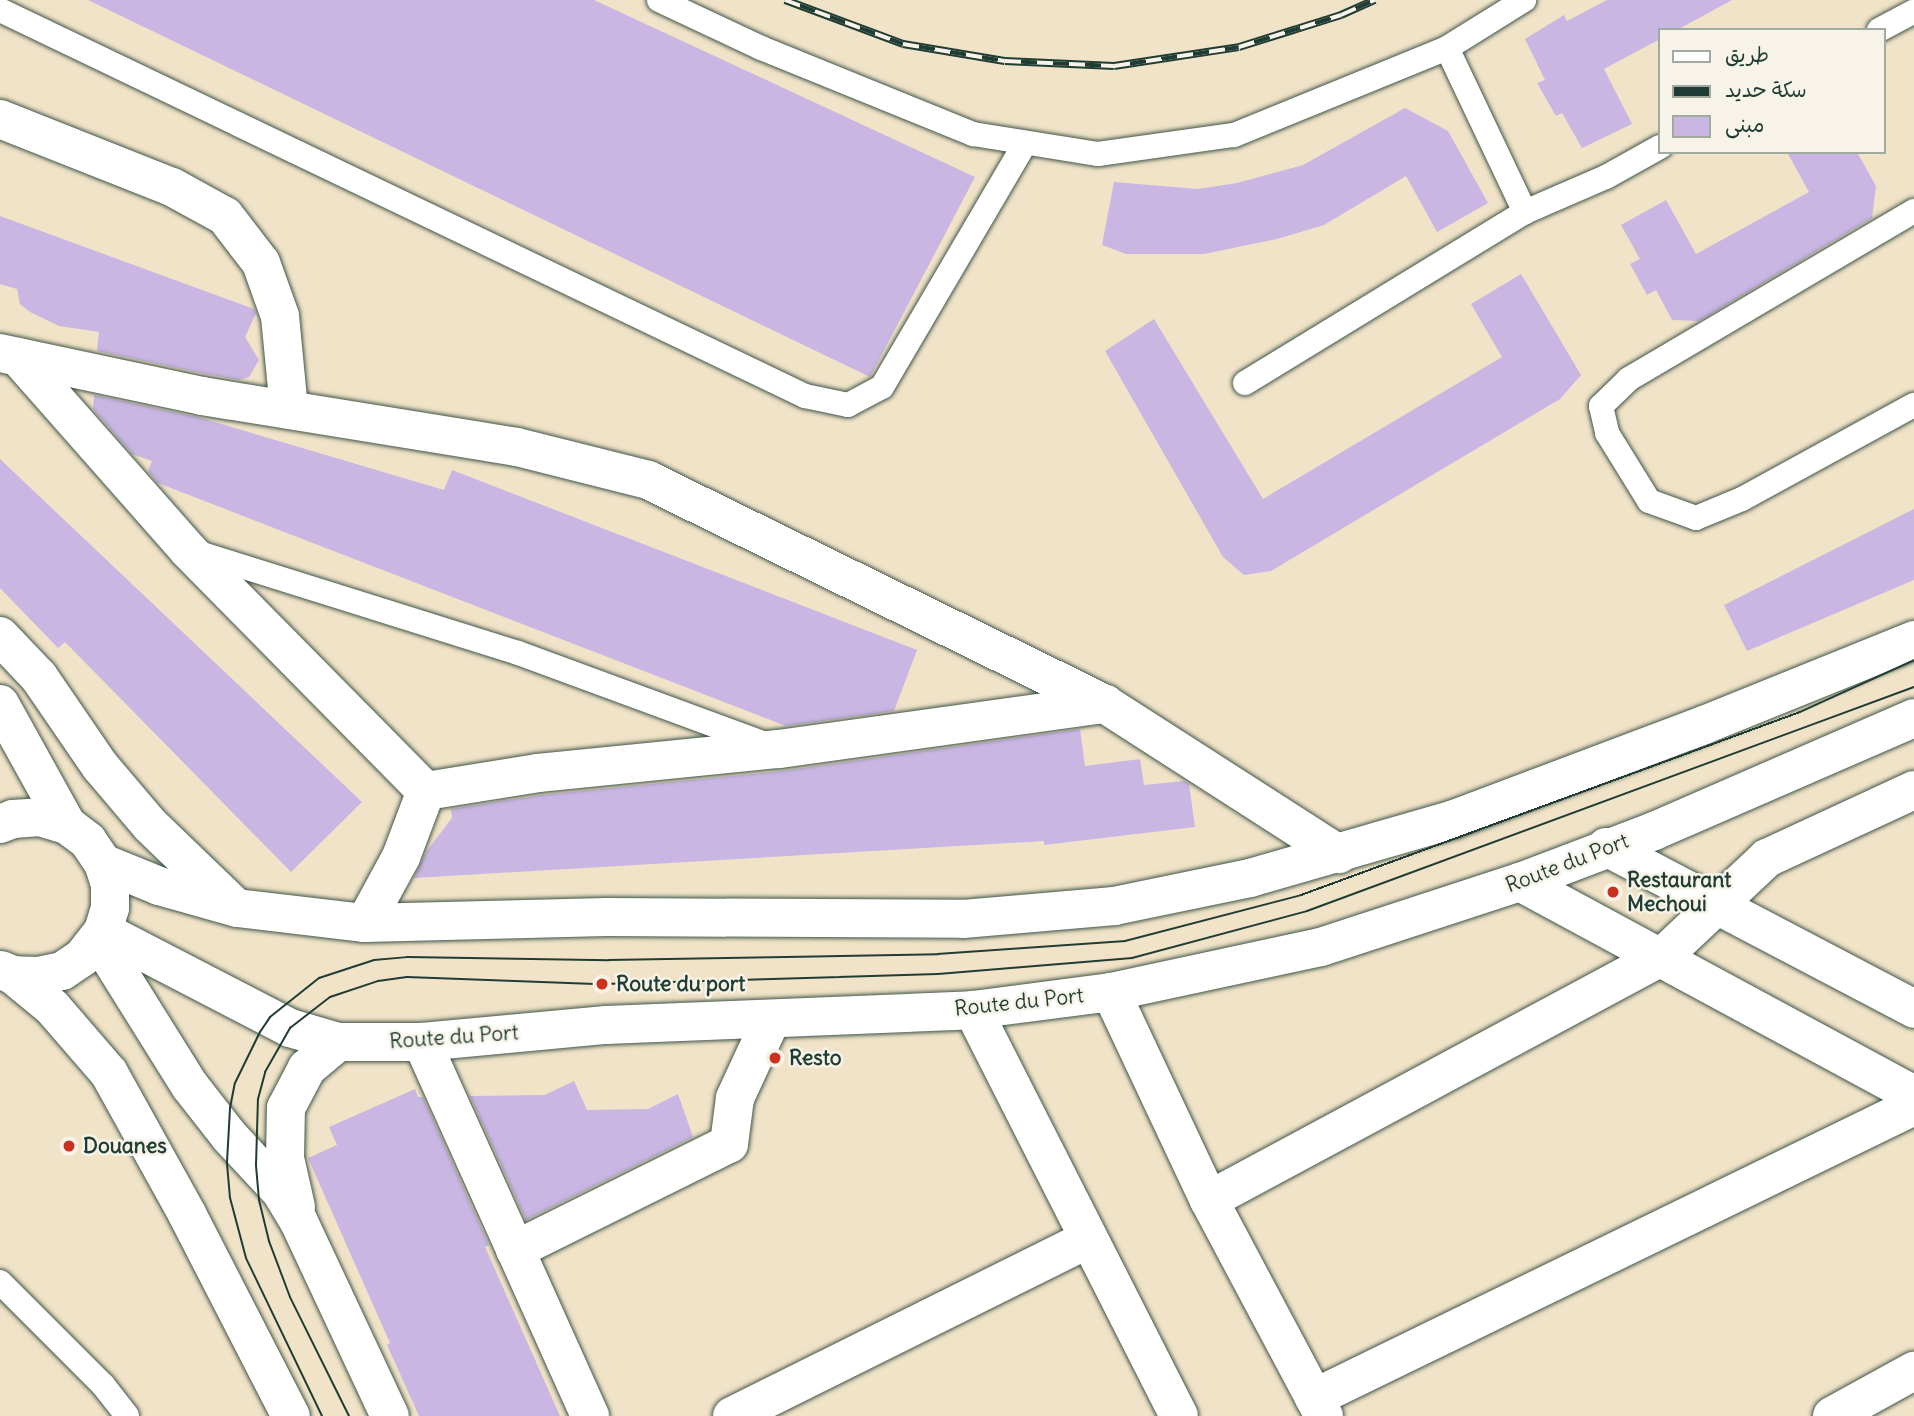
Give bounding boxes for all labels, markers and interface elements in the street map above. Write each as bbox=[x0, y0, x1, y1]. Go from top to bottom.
legend bbox=[1658, 28, 1886, 154]
text: طريق bbox=[1725, 41, 1769, 68]
text: سكة حديد bbox=[1725, 76, 1807, 103]
text: مبنى bbox=[1725, 111, 1764, 138]
street label: Route du Port bbox=[1502, 828, 1632, 898]
place label: Restaurant Mechoui bbox=[1627, 867, 1731, 917]
marker: Restaurant Mechoui bbox=[1605, 884, 1621, 900]
place label: Route du port bbox=[616, 971, 745, 997]
marker: Route du port bbox=[594, 976, 610, 992]
street label: Route du Port bbox=[953, 983, 1085, 1021]
street label: Route du Port bbox=[388, 1020, 520, 1054]
place label: Resto bbox=[789, 1045, 842, 1071]
marker: Resto bbox=[767, 1050, 783, 1066]
place label: Douanes bbox=[83, 1133, 167, 1159]
marker: Douanes bbox=[61, 1138, 77, 1154]

